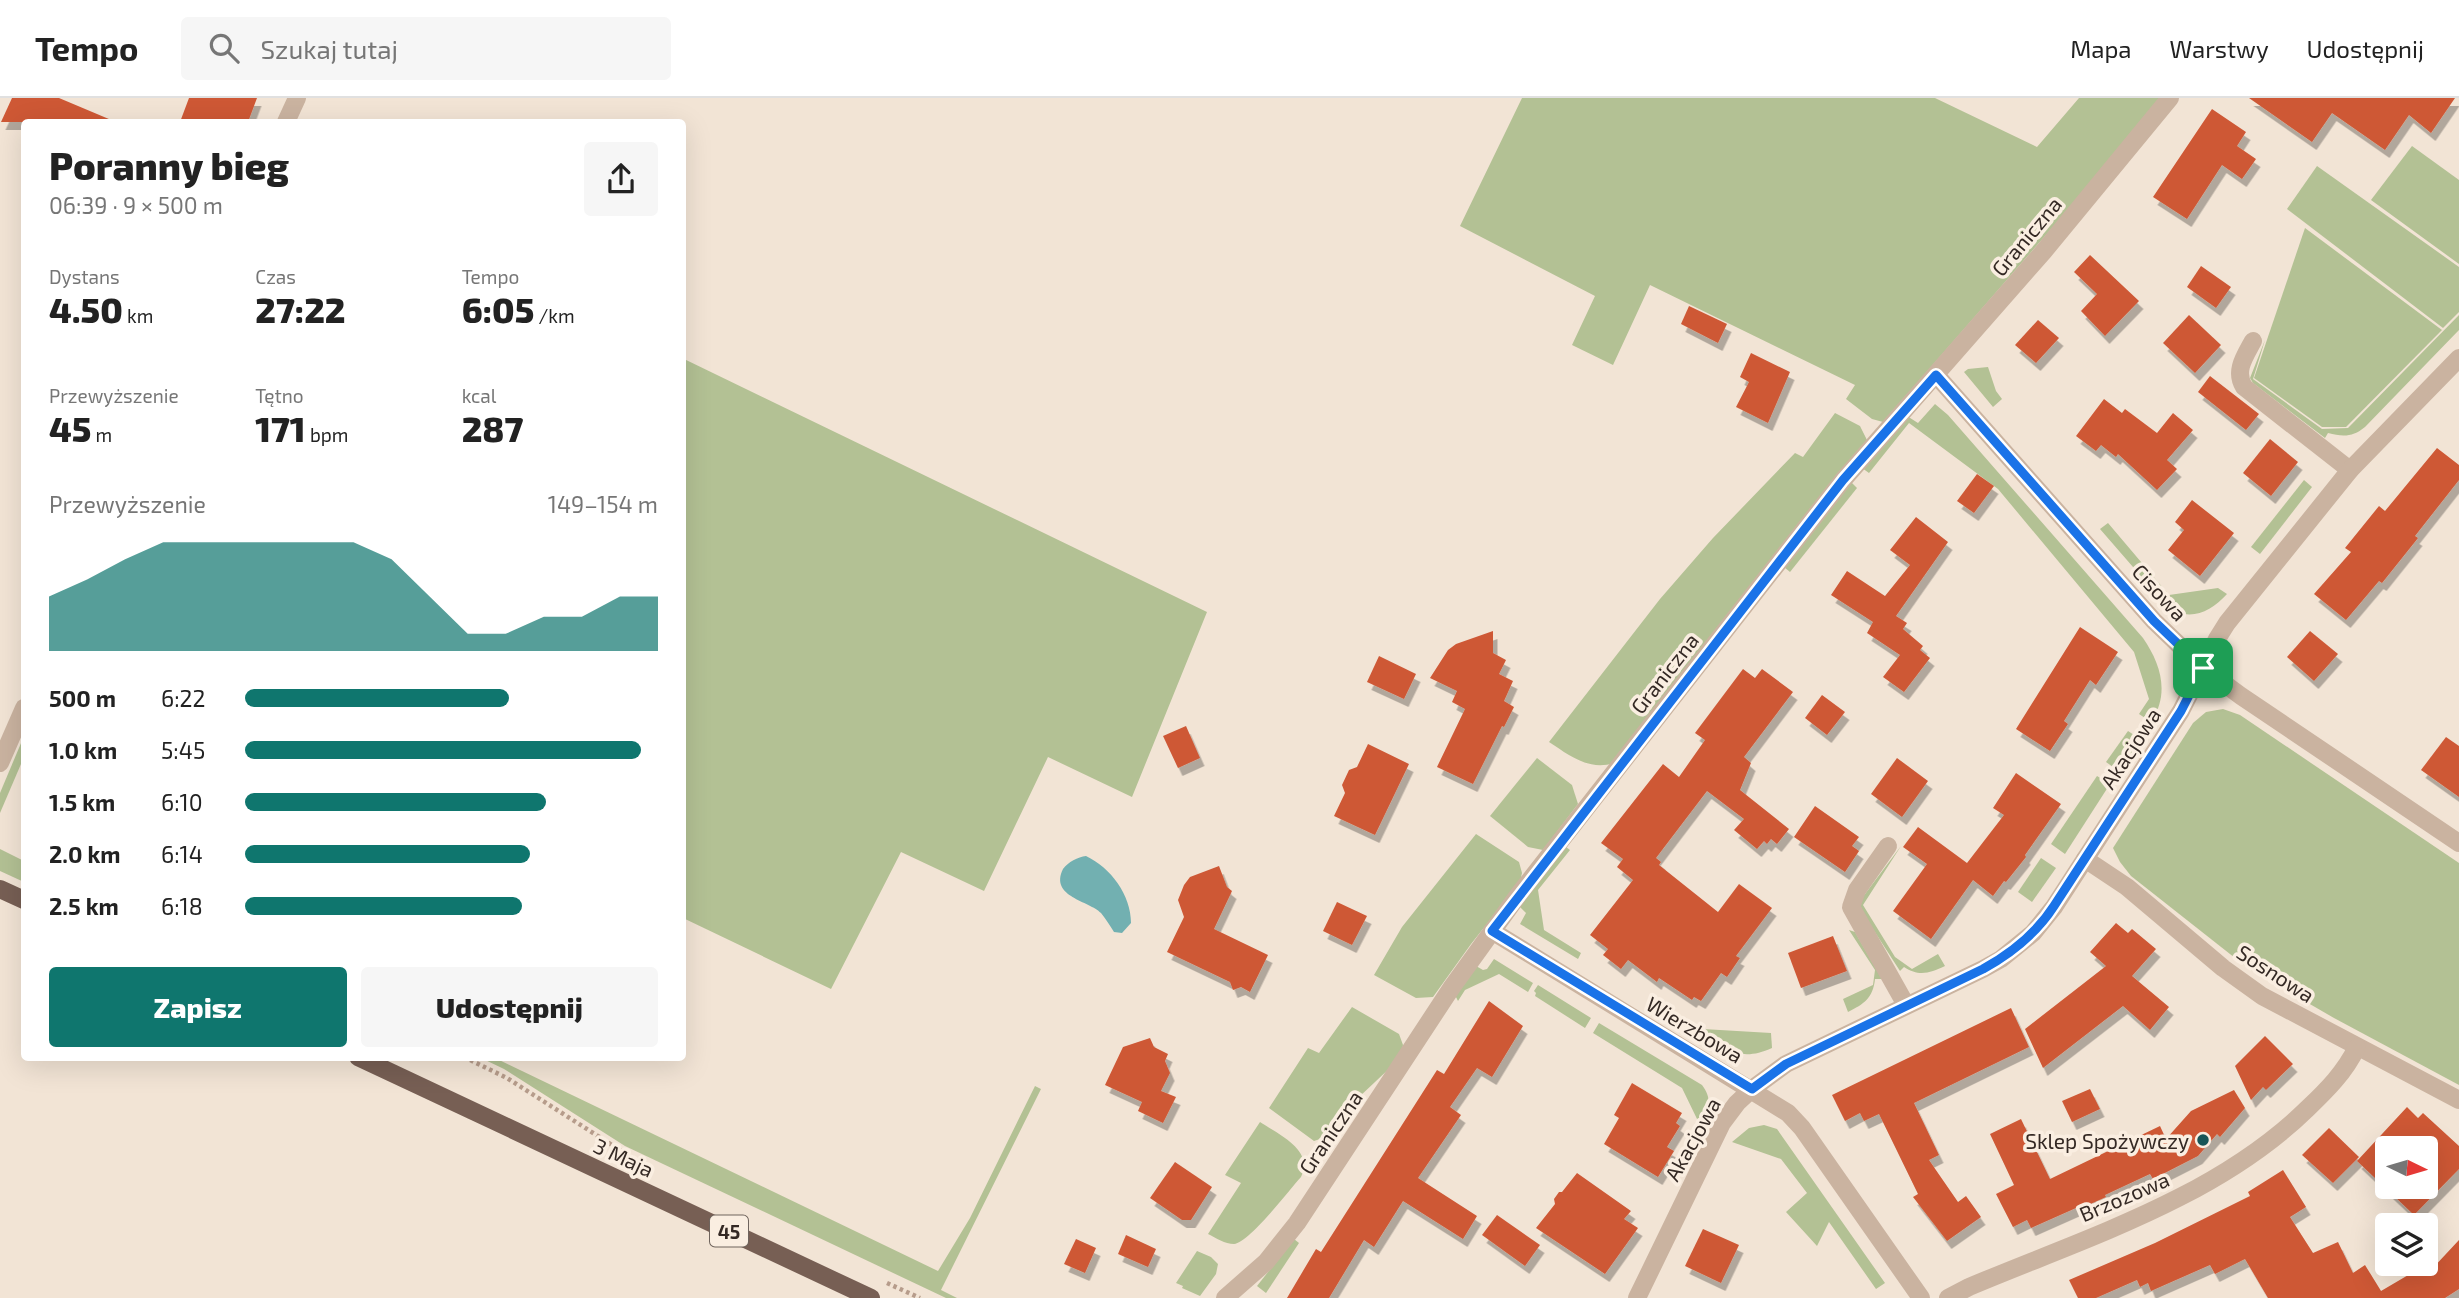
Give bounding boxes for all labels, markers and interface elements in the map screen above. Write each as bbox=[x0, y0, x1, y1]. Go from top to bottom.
search box bbox=[181, 17, 671, 80]
text: Tempo bbox=[35, 28, 139, 68]
icon: search bbox=[205, 29, 243, 67]
text: Szukaj tutaj bbox=[261, 33, 398, 64]
text: Mapa bbox=[2070, 34, 2132, 63]
text: Warstwy bbox=[2170, 34, 2269, 63]
text: Udostępnij bbox=[2307, 34, 2424, 63]
text: Poranny bieg bbox=[49, 142, 289, 188]
button: share bbox=[584, 142, 658, 216]
text: 06:39 · 9 × 500 m bbox=[49, 191, 223, 219]
street label: Graniczna bbox=[1986, 191, 2066, 281]
text: Dystans bbox=[49, 265, 120, 288]
text: Czas bbox=[255, 265, 296, 288]
text: Tempo bbox=[462, 265, 519, 288]
text: 4.50 bbox=[49, 288, 123, 330]
text: 27:22 bbox=[255, 288, 346, 330]
text: 6:05 bbox=[462, 288, 534, 330]
text: km bbox=[123, 304, 153, 327]
text: /km bbox=[534, 304, 575, 327]
text: Przewyższenie bbox=[49, 384, 179, 407]
text: Tętno bbox=[255, 384, 304, 407]
text: kcal bbox=[462, 384, 496, 407]
text: 45 bbox=[49, 407, 91, 449]
text: 171 bbox=[255, 407, 306, 449]
text: 287 bbox=[462, 407, 523, 449]
text: m bbox=[91, 423, 112, 446]
text: bpm bbox=[306, 423, 348, 446]
text: Przewyższenie bbox=[49, 490, 206, 518]
text: 149–154 m bbox=[548, 490, 658, 518]
street label: Cisowa bbox=[2128, 558, 2192, 626]
street label: Graniczna bbox=[1625, 628, 1703, 718]
pin bbox=[2173, 638, 2233, 698]
icon: arrive bbox=[2184, 649, 2222, 687]
text: 500 m bbox=[49, 684, 116, 712]
text: 6:22 bbox=[161, 684, 205, 712]
street label: Akacjowa bbox=[2095, 703, 2166, 794]
text: 1.0 km bbox=[49, 736, 117, 764]
text: 5:45 bbox=[161, 736, 205, 764]
text: 1.5 km bbox=[49, 788, 115, 816]
text: 6:10 bbox=[161, 788, 203, 816]
text: 2.0 km bbox=[49, 840, 121, 868]
text: 6:14 bbox=[161, 840, 203, 868]
text: 2.5 km bbox=[49, 892, 119, 920]
text: 6:18 bbox=[161, 892, 203, 920]
street label: Sosnowa bbox=[2233, 939, 2319, 1007]
button: Zapisz bbox=[49, 967, 347, 1047]
button: Udostępnij bbox=[361, 967, 658, 1047]
street label: Wierzbowa bbox=[1642, 990, 1748, 1068]
street label: Graniczna bbox=[1293, 1086, 1367, 1178]
street label: Akacjowa bbox=[1659, 1093, 1726, 1186]
place label: Sklep Spożywczy bbox=[2025, 1128, 2189, 1153]
street label: 3 Maja bbox=[590, 1132, 658, 1183]
marker: Sklep Spożywczy bbox=[2195, 1132, 2211, 1148]
north arrow bbox=[2375, 1136, 2438, 1199]
map controls bbox=[2375, 1136, 2438, 1276]
street label: Brzozowa bbox=[2075, 1166, 2173, 1226]
button: layers bbox=[2375, 1213, 2438, 1276]
road number: 45 bbox=[710, 1216, 748, 1246]

